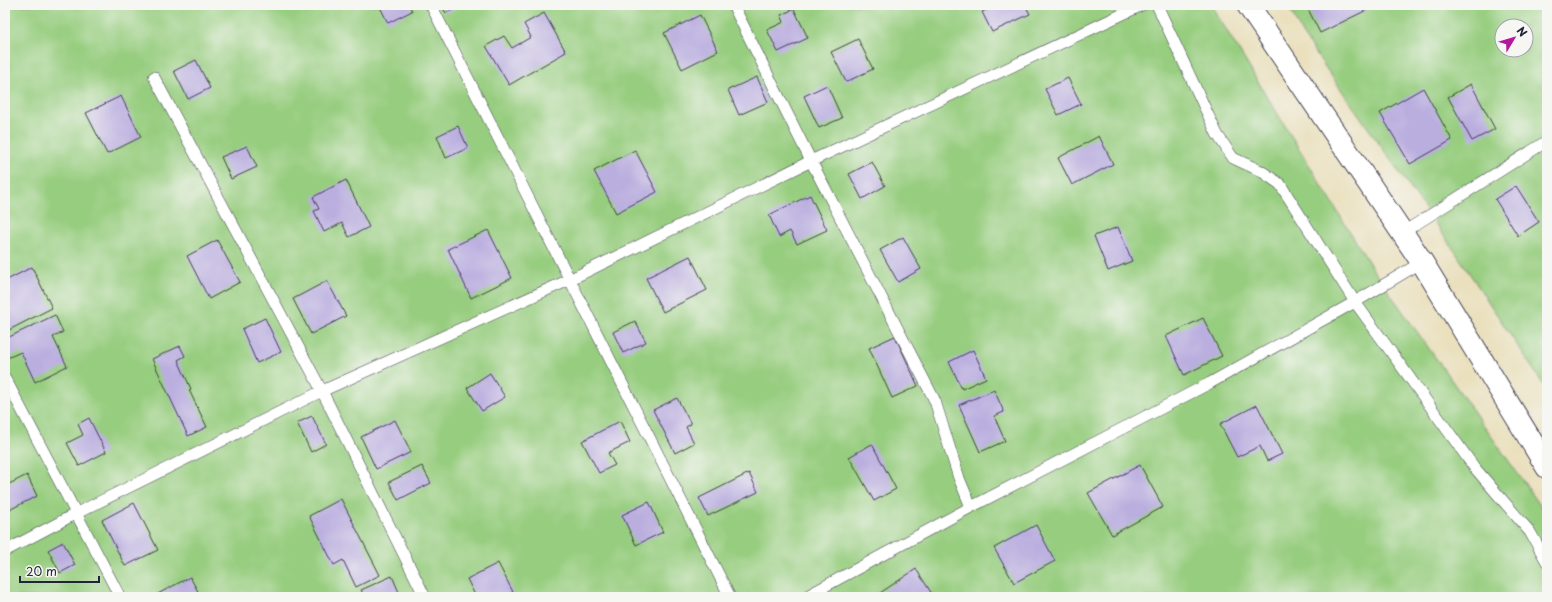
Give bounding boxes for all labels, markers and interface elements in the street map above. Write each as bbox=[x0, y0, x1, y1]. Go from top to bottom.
north arrow bbox=[1494, 18, 1534, 58]
text: N bbox=[1513, 23, 1532, 40]
scale bar bbox=[20, 558, 99, 584]
text: 20 m bbox=[26, 562, 57, 580]

